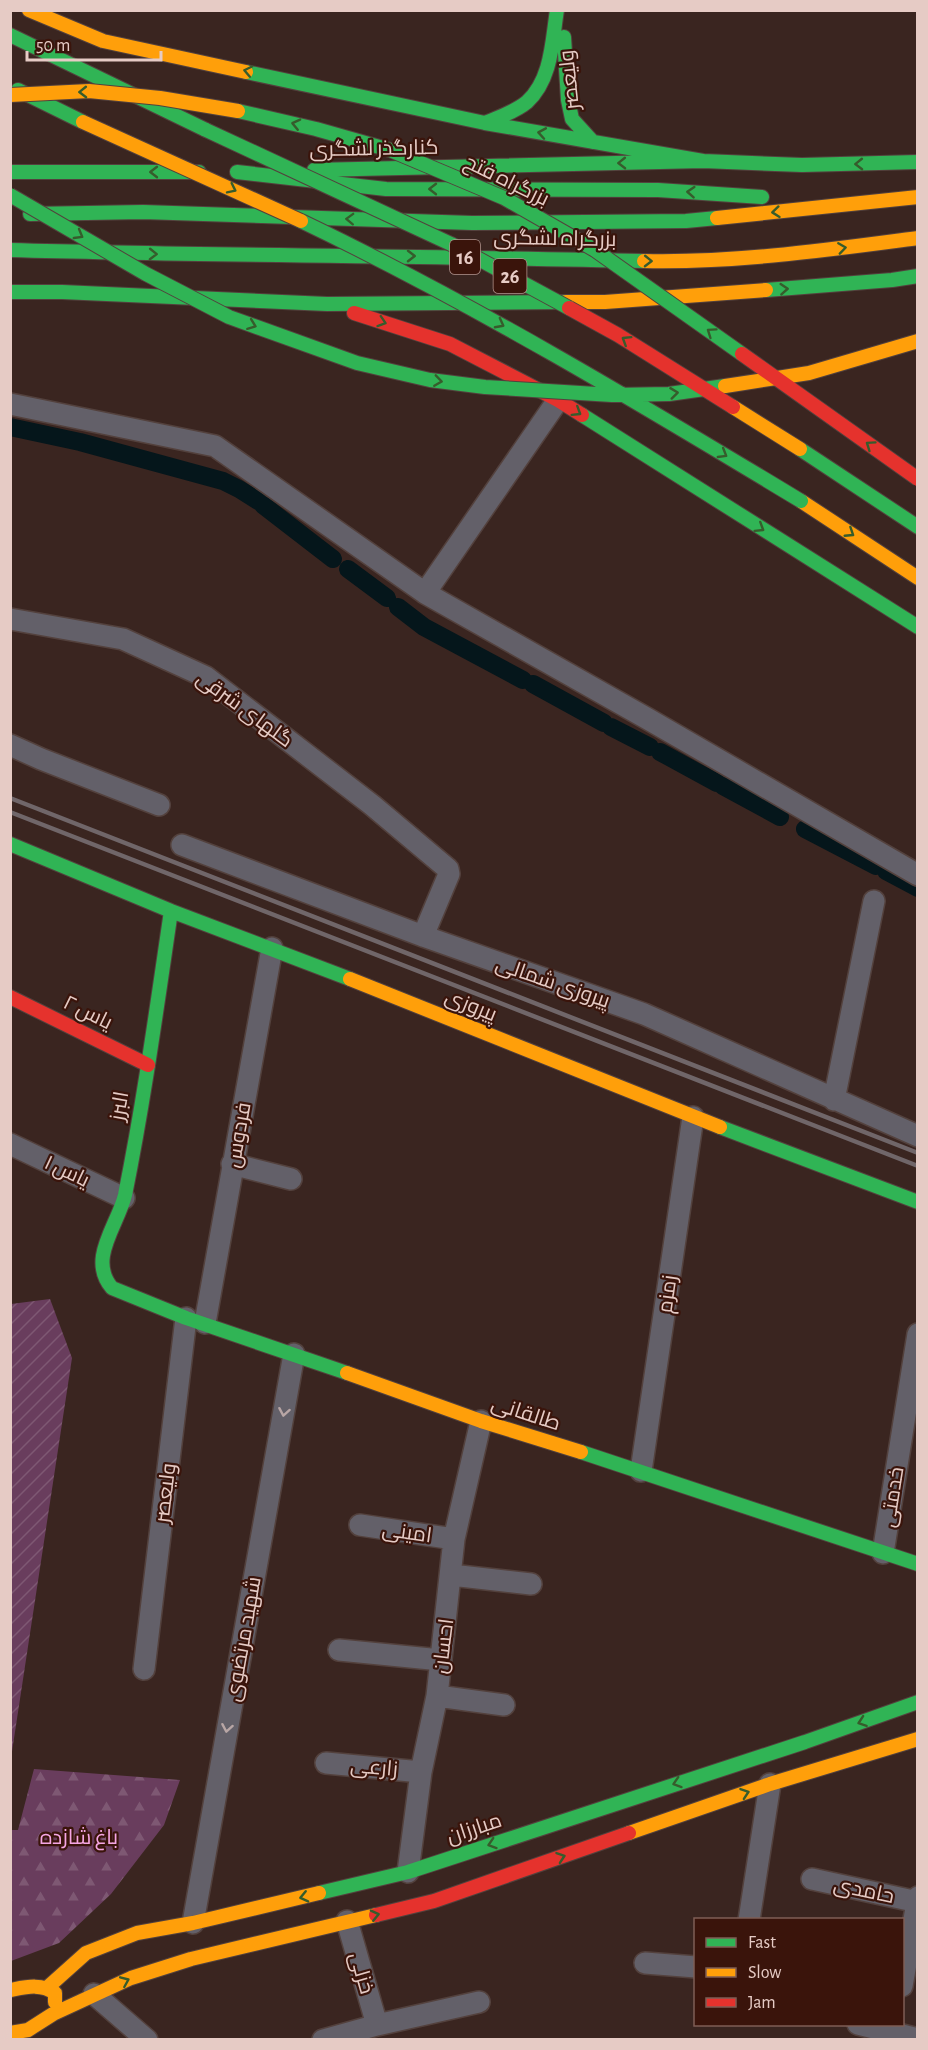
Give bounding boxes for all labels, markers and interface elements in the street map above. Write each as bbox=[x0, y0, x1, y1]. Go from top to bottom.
scale bar bbox=[27, 24, 160, 62]
text: 50 m bbox=[36, 37, 70, 55]
street label: ولیعصر bbox=[556, 49, 584, 112]
one-way arrow bbox=[244, 66, 254, 79]
one-way arrow bbox=[78, 86, 87, 98]
one-way arrow bbox=[291, 119, 301, 132]
one-way arrow bbox=[537, 127, 547, 139]
street label: کنارگذر لشگری bbox=[309, 137, 439, 162]
street label: بزرگراه فتح bbox=[460, 151, 552, 213]
one-way arrow bbox=[618, 156, 627, 169]
one-way arrow bbox=[855, 158, 864, 170]
one-way arrow bbox=[150, 166, 159, 178]
one-way arrow bbox=[226, 182, 237, 194]
one-way arrow bbox=[428, 183, 437, 195]
one-way arrow bbox=[686, 186, 695, 199]
one-way arrow bbox=[771, 205, 780, 218]
one-way arrow bbox=[346, 212, 355, 225]
street label: بزرگراه لشگری bbox=[493, 227, 617, 252]
one-way arrow bbox=[73, 228, 83, 239]
road number: 16 bbox=[450, 240, 480, 274]
one-way arrow bbox=[838, 242, 847, 254]
one-way arrow bbox=[148, 248, 157, 260]
one-way arrow bbox=[406, 250, 415, 262]
one-way arrow bbox=[643, 255, 652, 268]
road number: 26 bbox=[494, 259, 526, 293]
one-way arrow bbox=[779, 282, 788, 295]
one-way arrow bbox=[376, 315, 387, 327]
one-way arrow bbox=[494, 317, 504, 328]
one-way arrow bbox=[246, 318, 256, 331]
one-way arrow bbox=[706, 328, 717, 339]
one-way arrow bbox=[622, 335, 632, 347]
one-way arrow bbox=[434, 374, 443, 386]
one-way arrow bbox=[670, 387, 679, 399]
one-way arrow bbox=[571, 405, 582, 416]
one-way arrow bbox=[865, 441, 876, 452]
one-way arrow bbox=[717, 447, 727, 459]
one-way arrow bbox=[753, 521, 764, 532]
one-way arrow bbox=[843, 526, 854, 537]
street label: گلهای شرقی bbox=[191, 668, 297, 753]
street label: پیروزی شمالی bbox=[492, 953, 613, 1015]
street label: پیروزی bbox=[441, 986, 500, 1028]
street label: یاس ۲ bbox=[59, 992, 116, 1035]
street label: البرز bbox=[106, 1090, 133, 1124]
street label: فردوس bbox=[222, 1101, 257, 1170]
street label: یاس ۱ bbox=[40, 1152, 93, 1193]
street label: زمزم bbox=[654, 1274, 684, 1315]
street label: طالقانی bbox=[488, 1392, 563, 1436]
one-way arrow bbox=[278, 1407, 290, 1416]
street label: ولیعصر bbox=[151, 1462, 181, 1525]
street label: خدمتی bbox=[877, 1465, 910, 1529]
street label: امینی bbox=[380, 1519, 433, 1548]
street label: شهید مرتضوی bbox=[222, 1575, 267, 1703]
street label: احسان bbox=[430, 1617, 459, 1675]
one-way arrow bbox=[857, 1714, 868, 1727]
one-way arrow bbox=[222, 1723, 234, 1732]
street label: زارعی bbox=[349, 1755, 399, 1782]
one-way arrow bbox=[672, 1776, 683, 1789]
one-way arrow bbox=[739, 1787, 750, 1800]
street label: مبارزان bbox=[444, 1810, 505, 1849]
park label: باغ شازده bbox=[40, 1827, 118, 1851]
one-way arrow bbox=[487, 1837, 498, 1850]
one-way arrow bbox=[555, 1852, 565, 1864]
street label: حامدی bbox=[831, 1874, 896, 1909]
one-way arrow bbox=[300, 1889, 310, 1902]
one-way arrow bbox=[369, 1909, 379, 1922]
legend bbox=[694, 1918, 904, 2026]
text: Fast bbox=[748, 1934, 776, 1952]
street label: خزلی bbox=[344, 1950, 377, 1997]
text: Slow bbox=[748, 1964, 781, 1982]
one-way arrow bbox=[119, 1976, 130, 1988]
text: Jam bbox=[748, 1994, 776, 2012]

